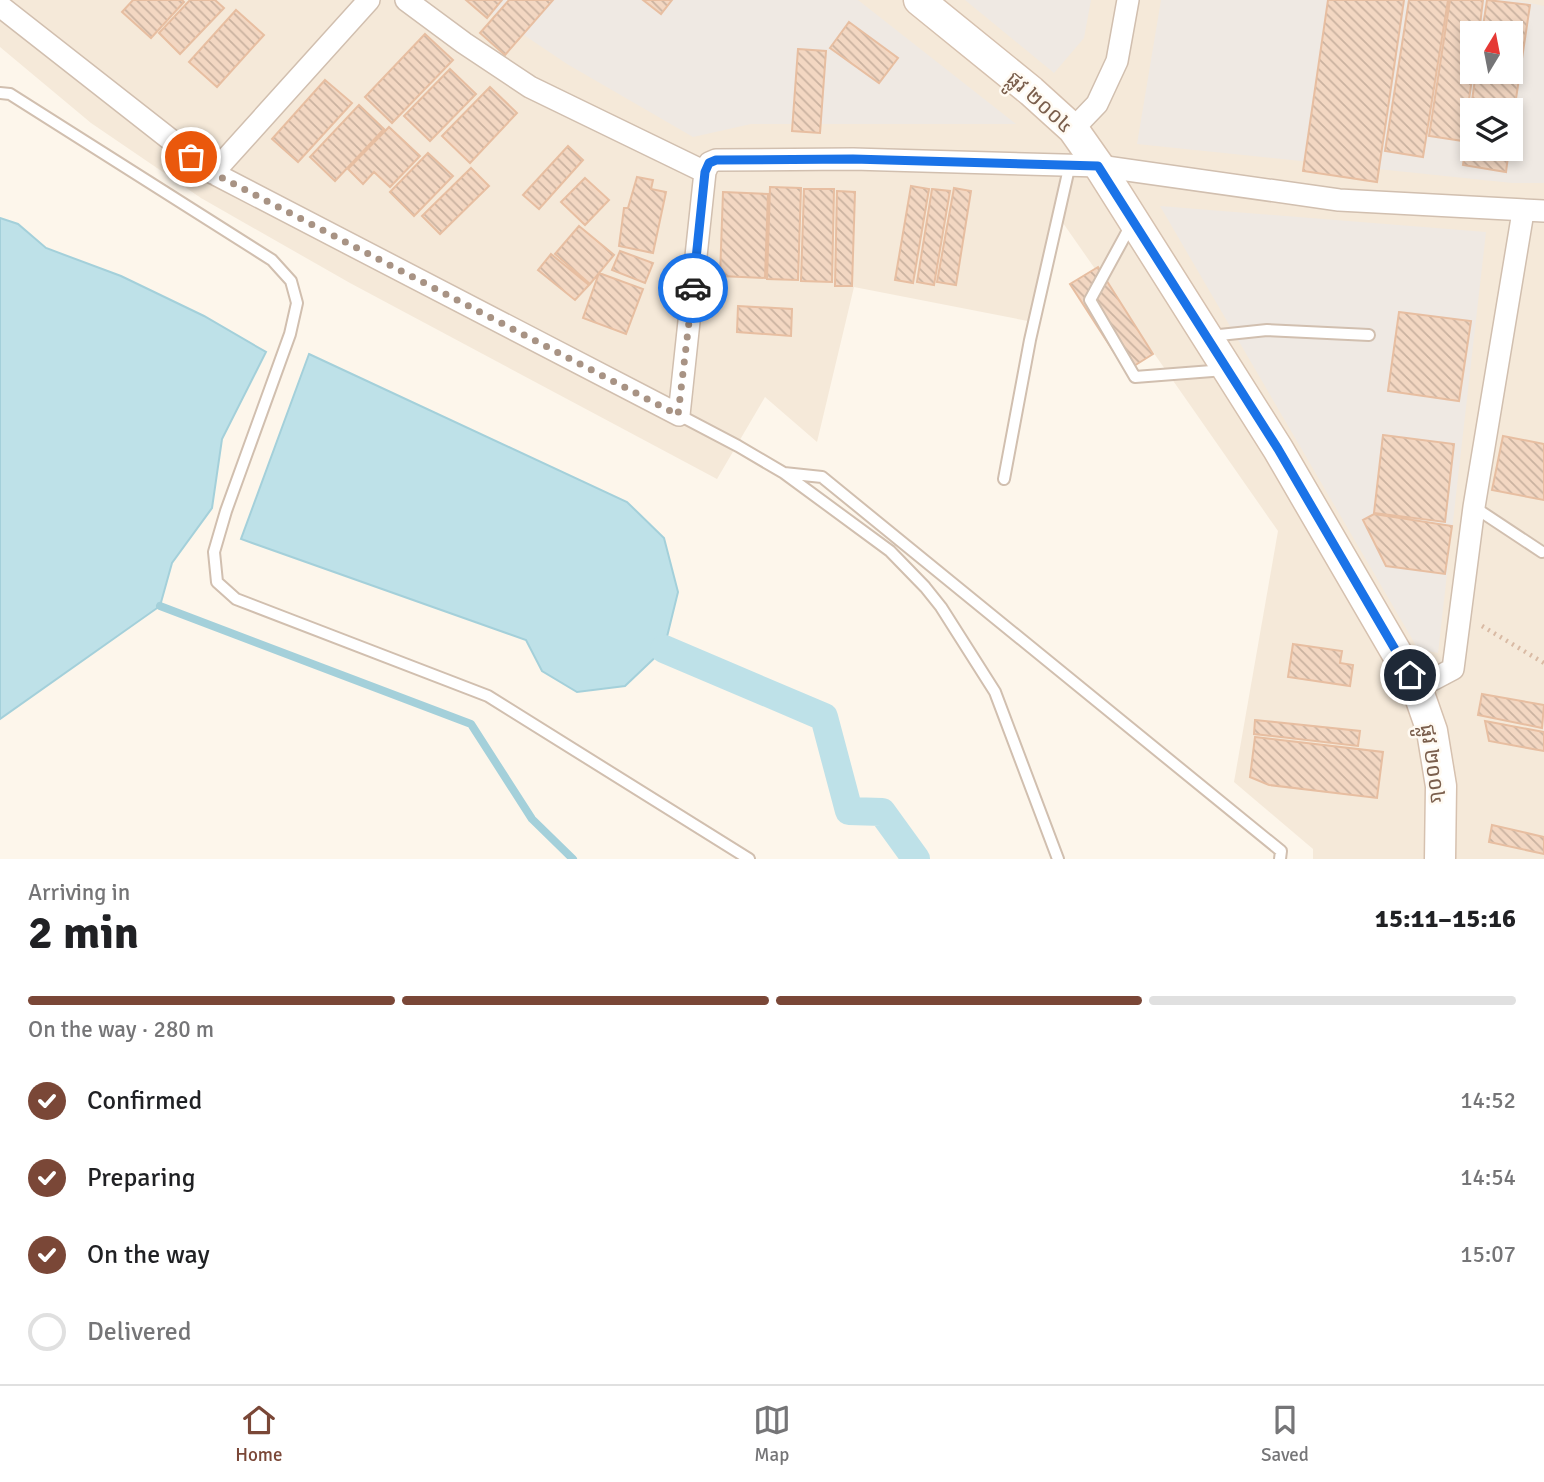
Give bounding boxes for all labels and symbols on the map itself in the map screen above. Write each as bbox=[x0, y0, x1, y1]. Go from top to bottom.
north arrow bbox=[1460, 21, 1522, 84]
street label: ផ្លូវ ២០០៤ bbox=[997, 65, 1079, 143]
pin bbox=[161, 127, 221, 187]
courier bbox=[658, 253, 728, 323]
pin bbox=[1380, 645, 1440, 705]
street label: ផ្លូវ ២០០៤ bbox=[1408, 722, 1451, 807]

